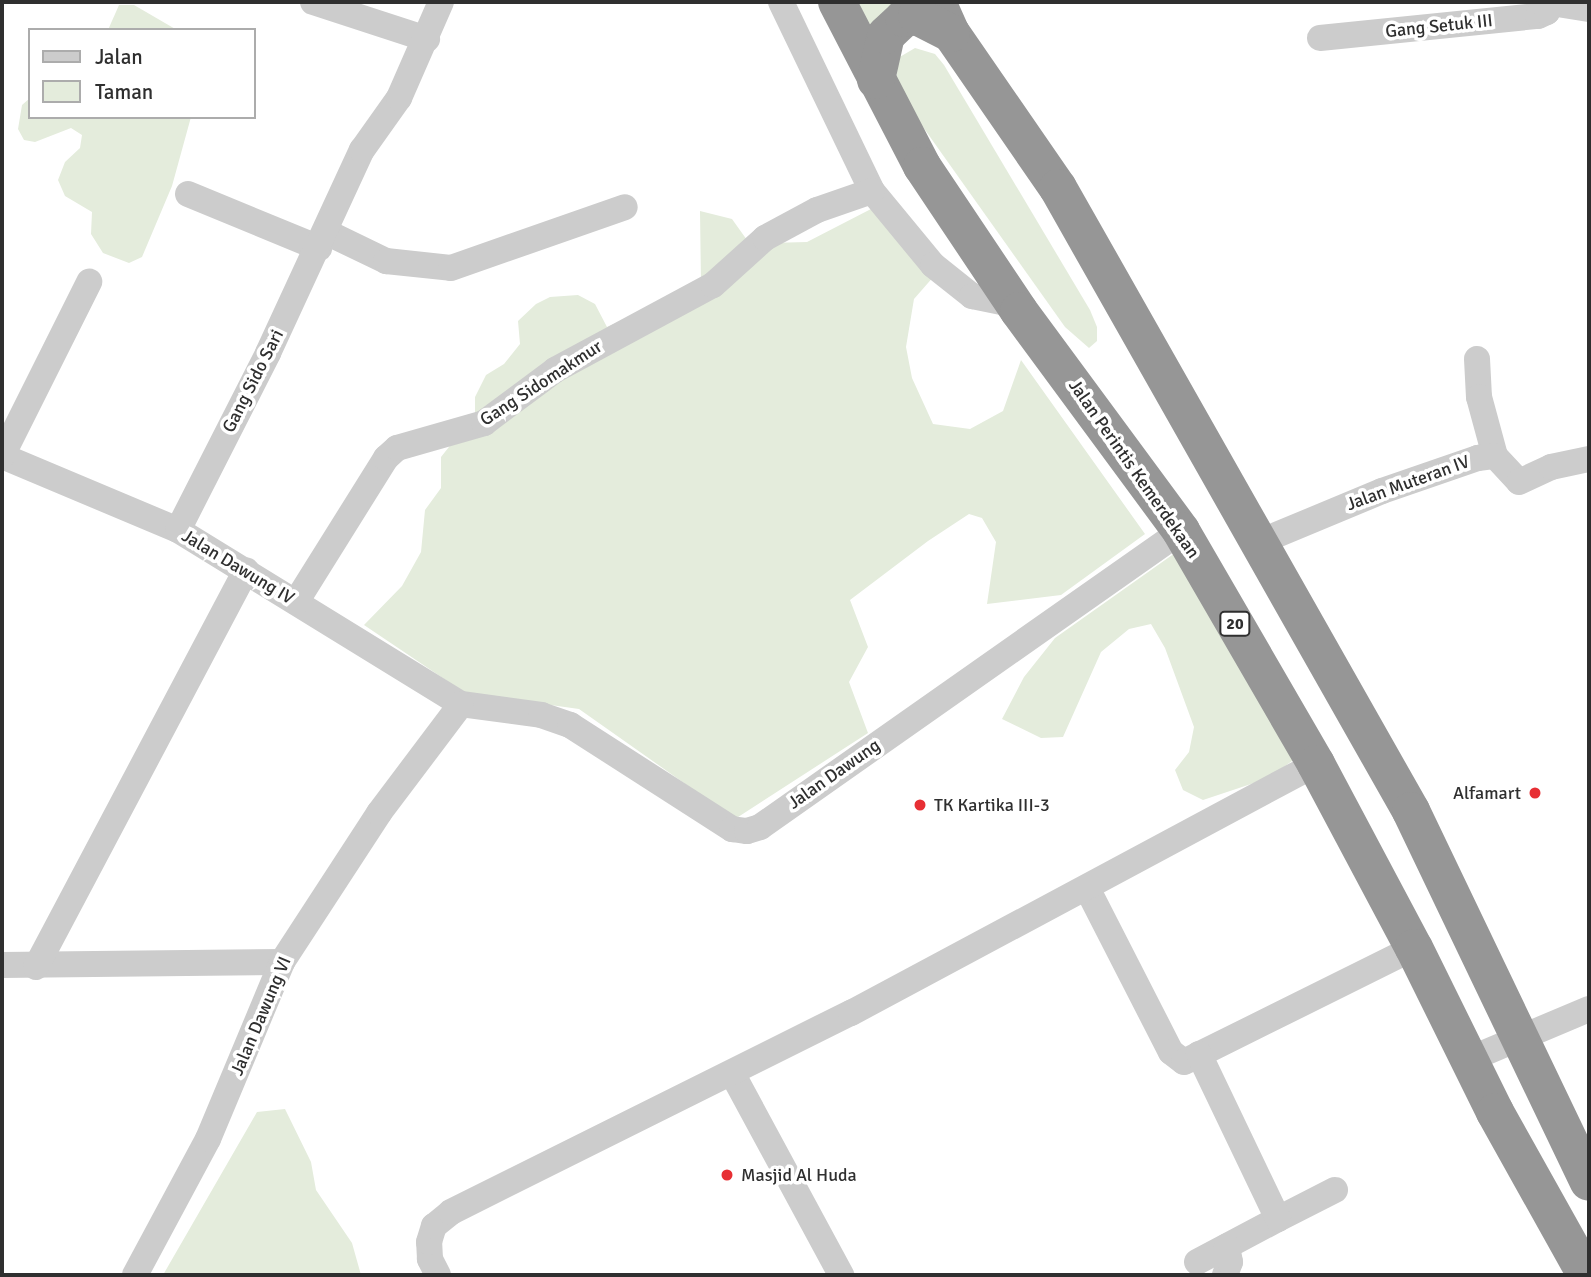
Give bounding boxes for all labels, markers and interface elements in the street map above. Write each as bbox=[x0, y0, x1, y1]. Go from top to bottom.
street label: Gang Setuk III bbox=[1384, 10, 1494, 42]
legend bbox=[28, 28, 256, 119]
text: Jalan bbox=[95, 44, 143, 70]
text: Taman bbox=[95, 79, 153, 105]
street label: Gang Sido Sari bbox=[218, 326, 288, 436]
street label: Gang Sidomakmur bbox=[476, 336, 606, 430]
street label: Jalan Perintis Kemerdekaan bbox=[1064, 375, 1204, 563]
street label: Jalan Muteran IV bbox=[1343, 451, 1473, 515]
street label: Jalan Dawung IV bbox=[178, 525, 298, 609]
road number: 20 bbox=[1219, 611, 1251, 636]
street label: Jalan Dawung bbox=[784, 734, 884, 814]
place label: Alfamart bbox=[1453, 782, 1521, 804]
marker: Alfamart bbox=[1527, 785, 1543, 801]
place label: TK Kartika III-3 bbox=[934, 794, 1050, 816]
marker: TK Kartika III-3 bbox=[912, 797, 928, 813]
street label: Jalan Dawung VI bbox=[226, 953, 296, 1079]
place label: Masjid Al Huda bbox=[741, 1164, 857, 1186]
marker: Masjid Al Huda bbox=[719, 1167, 735, 1183]

